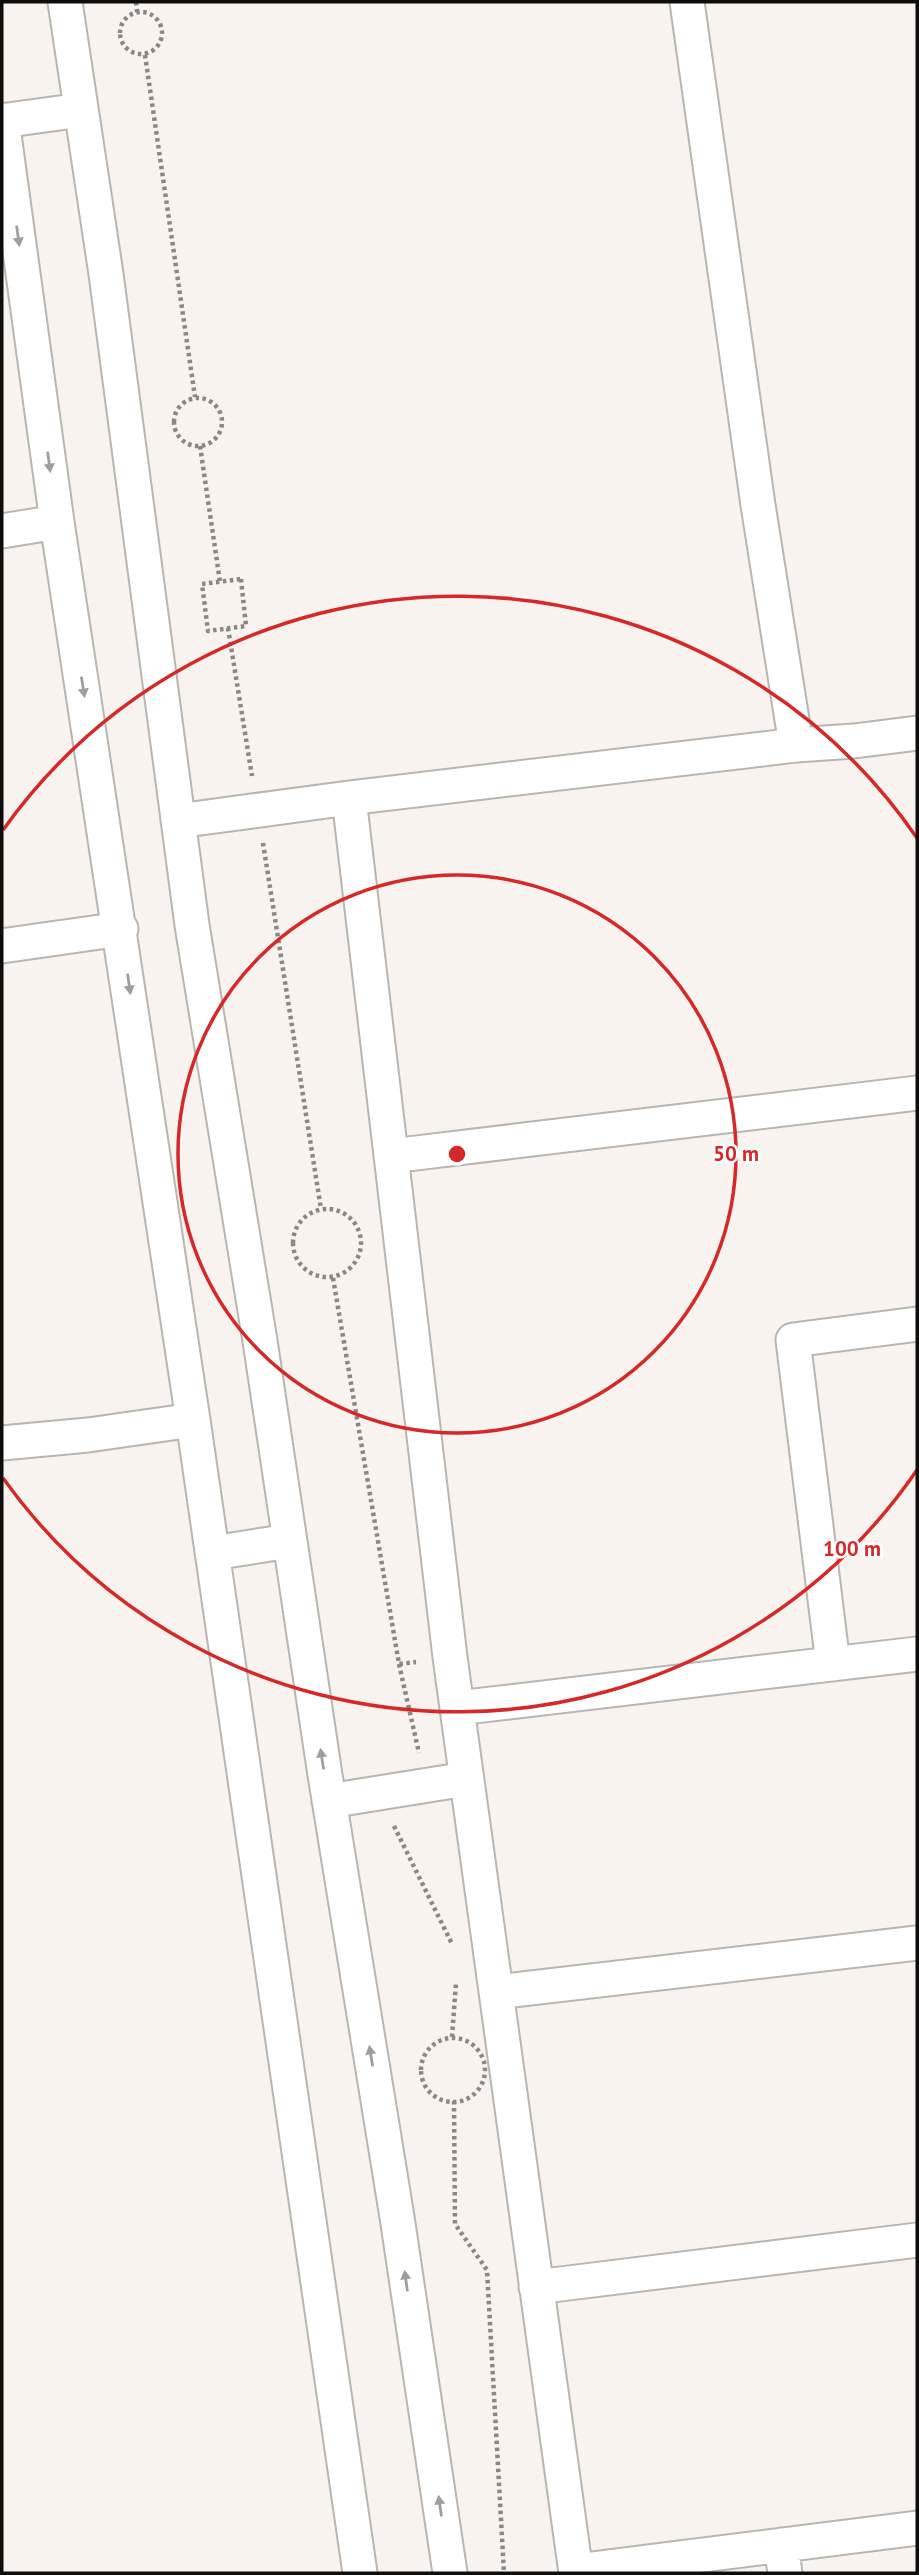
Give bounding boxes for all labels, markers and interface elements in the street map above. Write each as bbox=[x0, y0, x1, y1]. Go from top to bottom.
one-way arrow bbox=[12, 226, 23, 248]
one-way arrow bbox=[44, 451, 55, 473]
one-way arrow bbox=[78, 676, 89, 698]
one-way arrow bbox=[123, 973, 134, 995]
text: 50 m bbox=[713, 1140, 759, 1167]
centre of rings bbox=[445, 1142, 469, 1166]
text: 100 m bbox=[823, 1535, 881, 1562]
one-way arrow bbox=[316, 1748, 327, 1770]
one-way arrow bbox=[365, 2045, 376, 2067]
one-way arrow bbox=[401, 2270, 412, 2292]
one-way arrow bbox=[434, 2495, 445, 2517]

